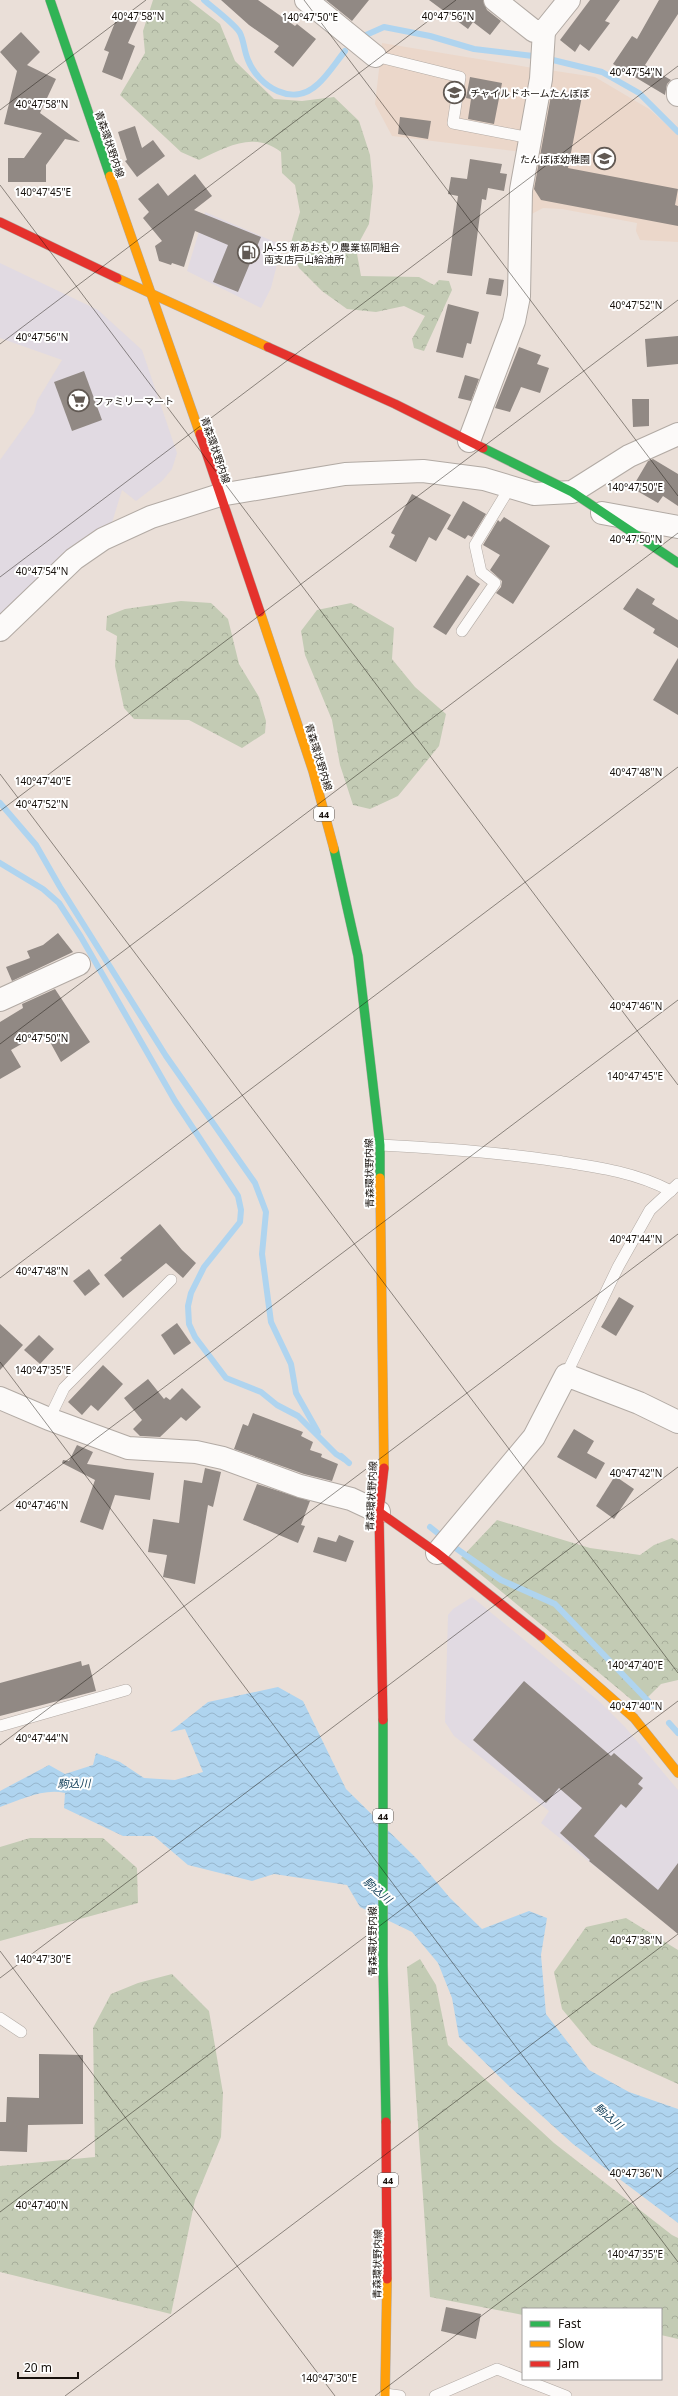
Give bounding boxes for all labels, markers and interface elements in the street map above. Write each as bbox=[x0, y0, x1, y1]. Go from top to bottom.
text: 40°47'58"N bbox=[112, 9, 164, 23]
text: 40°47'56"N bbox=[422, 9, 474, 23]
text: 140°47'50"E bbox=[282, 10, 338, 24]
text: 40°47'54"N bbox=[610, 65, 662, 79]
school or university icon: チャイルドホームたんぽぽ bbox=[442, 80, 468, 106]
place label: チャイルドホームたんぽぽ bbox=[470, 86, 590, 100]
text: 40°47'58"N bbox=[16, 97, 68, 111]
street label: 青森環状野内線 bbox=[92, 109, 128, 179]
school or university icon: たんぽぽ幼稚園 bbox=[592, 146, 618, 172]
place label: たんぽぽ幼稚園 bbox=[520, 152, 590, 166]
text: 140°47'45"E bbox=[15, 185, 71, 199]
fuel station icon: JA-SS 新あおもり農業協同組合 南支店戸山給油所 bbox=[235, 240, 261, 266]
place label: JA-SS 新あおもり農業協同組合 南支店戸山給油所 bbox=[263, 240, 400, 266]
text: 40°47'52"N bbox=[610, 298, 662, 312]
text: 40°47'56"N bbox=[16, 330, 68, 344]
supermarket icon: ファミリーマート bbox=[65, 388, 91, 414]
place label: ファミリーマート bbox=[94, 394, 174, 408]
street label: 青森環状野内線 bbox=[198, 415, 234, 485]
text: 140°47'50"E bbox=[607, 480, 663, 494]
text: 40°47'50"N bbox=[610, 532, 662, 546]
text: 40°47'54"N bbox=[16, 564, 68, 578]
street label: 青森環状野内線 bbox=[302, 721, 336, 793]
text: 40°47'48"N bbox=[610, 765, 662, 779]
text: 140°47'40"E bbox=[15, 774, 71, 788]
text: 40°47'52"N bbox=[16, 797, 68, 811]
road number: 44 bbox=[314, 807, 334, 821]
text: 40°47'46"N bbox=[610, 999, 662, 1013]
text: 40°47'50"N bbox=[16, 1031, 68, 1045]
text: 140°47'45"E bbox=[607, 1069, 663, 1083]
street label: 青森環状野内線 bbox=[361, 1138, 377, 1208]
text: 40°47'44"N bbox=[610, 1232, 662, 1246]
text: 40°47'48"N bbox=[16, 1264, 68, 1278]
text: 140°47'35"E bbox=[15, 1363, 71, 1377]
street label: 青森環状野内線 bbox=[362, 1461, 380, 1531]
text: 40°47'42"N bbox=[610, 1466, 662, 1480]
text: 40°47'46"N bbox=[16, 1498, 68, 1512]
text: 140°47'40"E bbox=[607, 1658, 663, 1672]
text: 40°47'40"N bbox=[610, 1699, 662, 1713]
text: 40°47'44"N bbox=[16, 1731, 68, 1745]
water label: 駒込川 bbox=[57, 1775, 92, 1791]
road number: 44 bbox=[373, 1809, 393, 1823]
water label: 駒込川 bbox=[361, 1874, 396, 1907]
street label: 青森環状野内線 bbox=[365, 1906, 379, 1976]
text: 40°47'38"N bbox=[610, 1933, 662, 1947]
text: 140°47'30"E bbox=[15, 1952, 71, 1966]
water label: 駒込川 bbox=[592, 2100, 627, 2133]
text: 40°47'36"N bbox=[610, 2166, 662, 2180]
road number: 44 bbox=[378, 2173, 398, 2187]
text: 40°47'40"N bbox=[16, 2198, 68, 2212]
street label: 青森環状野内線 bbox=[369, 2229, 385, 2299]
text: 140°47'35"E bbox=[607, 2247, 663, 2261]
legend bbox=[522, 2308, 662, 2380]
text: Fast bbox=[558, 2315, 582, 2332]
text: Slow bbox=[558, 2335, 585, 2352]
scale bar bbox=[18, 2354, 78, 2380]
text: Jam bbox=[557, 2355, 579, 2372]
text: 20 m bbox=[24, 2359, 52, 2376]
text: 140°47'30"E bbox=[301, 2371, 357, 2385]

